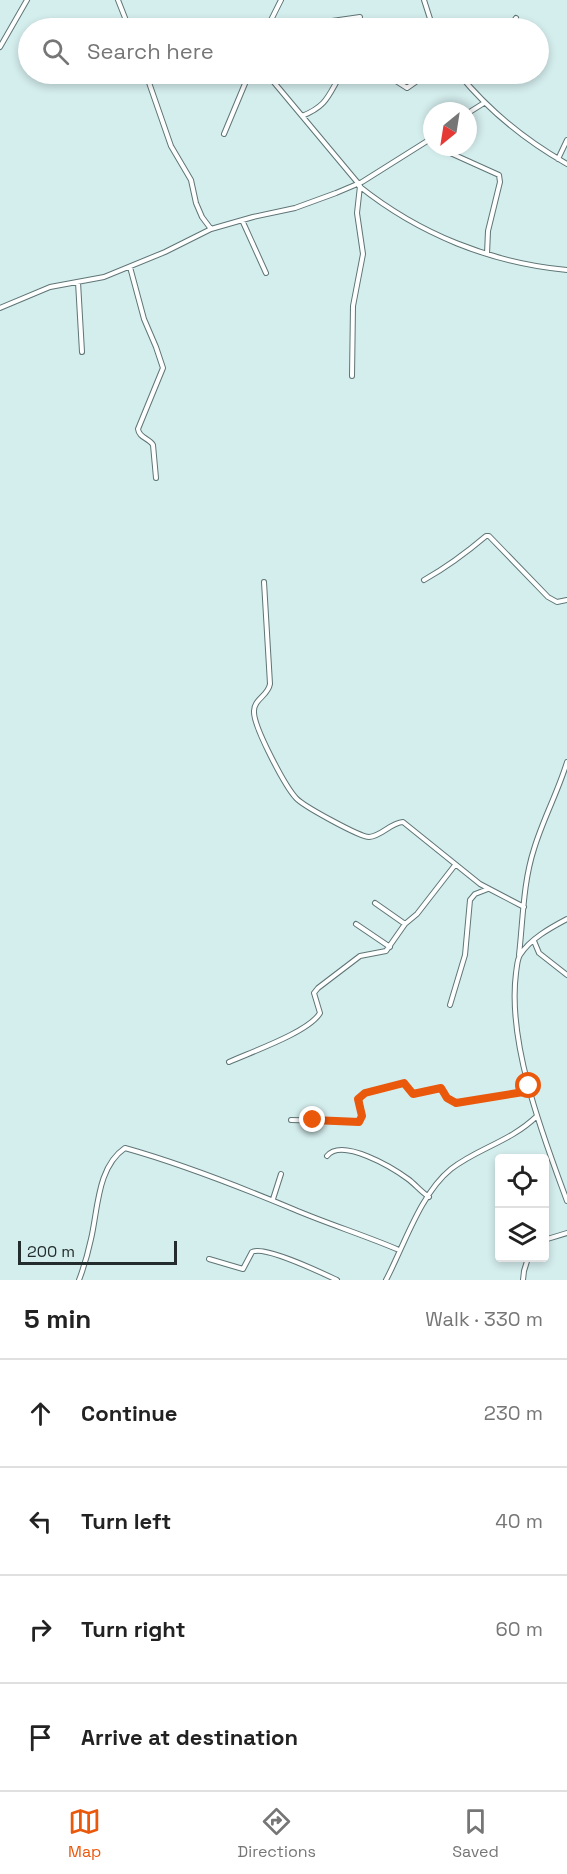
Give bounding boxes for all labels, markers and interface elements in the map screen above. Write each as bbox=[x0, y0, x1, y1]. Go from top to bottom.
search box bbox=[18, 18, 549, 84]
icon: search bbox=[39, 35, 72, 68]
text: Search here bbox=[87, 37, 214, 65]
north arrow bbox=[423, 102, 477, 156]
route start bbox=[515, 1072, 541, 1098]
route end bbox=[299, 1106, 325, 1132]
map controls bbox=[495, 1154, 549, 1262]
button: locate bbox=[495, 1154, 549, 1208]
button: layers bbox=[495, 1208, 549, 1262]
scale bar bbox=[18, 1238, 177, 1266]
text: 200 m bbox=[27, 1241, 75, 1262]
text: 5 min bbox=[24, 1302, 91, 1336]
text: Walk · 330 m bbox=[425, 1306, 543, 1332]
icon: ahead bbox=[24, 1397, 57, 1430]
text: Continue bbox=[81, 1399, 177, 1427]
text: 230 m bbox=[484, 1400, 543, 1426]
icon: left bbox=[24, 1505, 57, 1538]
text: Turn left bbox=[81, 1507, 171, 1535]
text: 40 m bbox=[495, 1508, 543, 1534]
icon: right bbox=[24, 1613, 57, 1646]
text: Turn right bbox=[81, 1615, 186, 1643]
text: 60 m bbox=[496, 1616, 543, 1642]
icon: arrive bbox=[24, 1721, 57, 1754]
text: Arrive at destination bbox=[81, 1723, 298, 1751]
tab: Map bbox=[68, 1805, 101, 1862]
tab: Directions bbox=[238, 1805, 316, 1862]
tab: Saved bbox=[452, 1805, 499, 1862]

